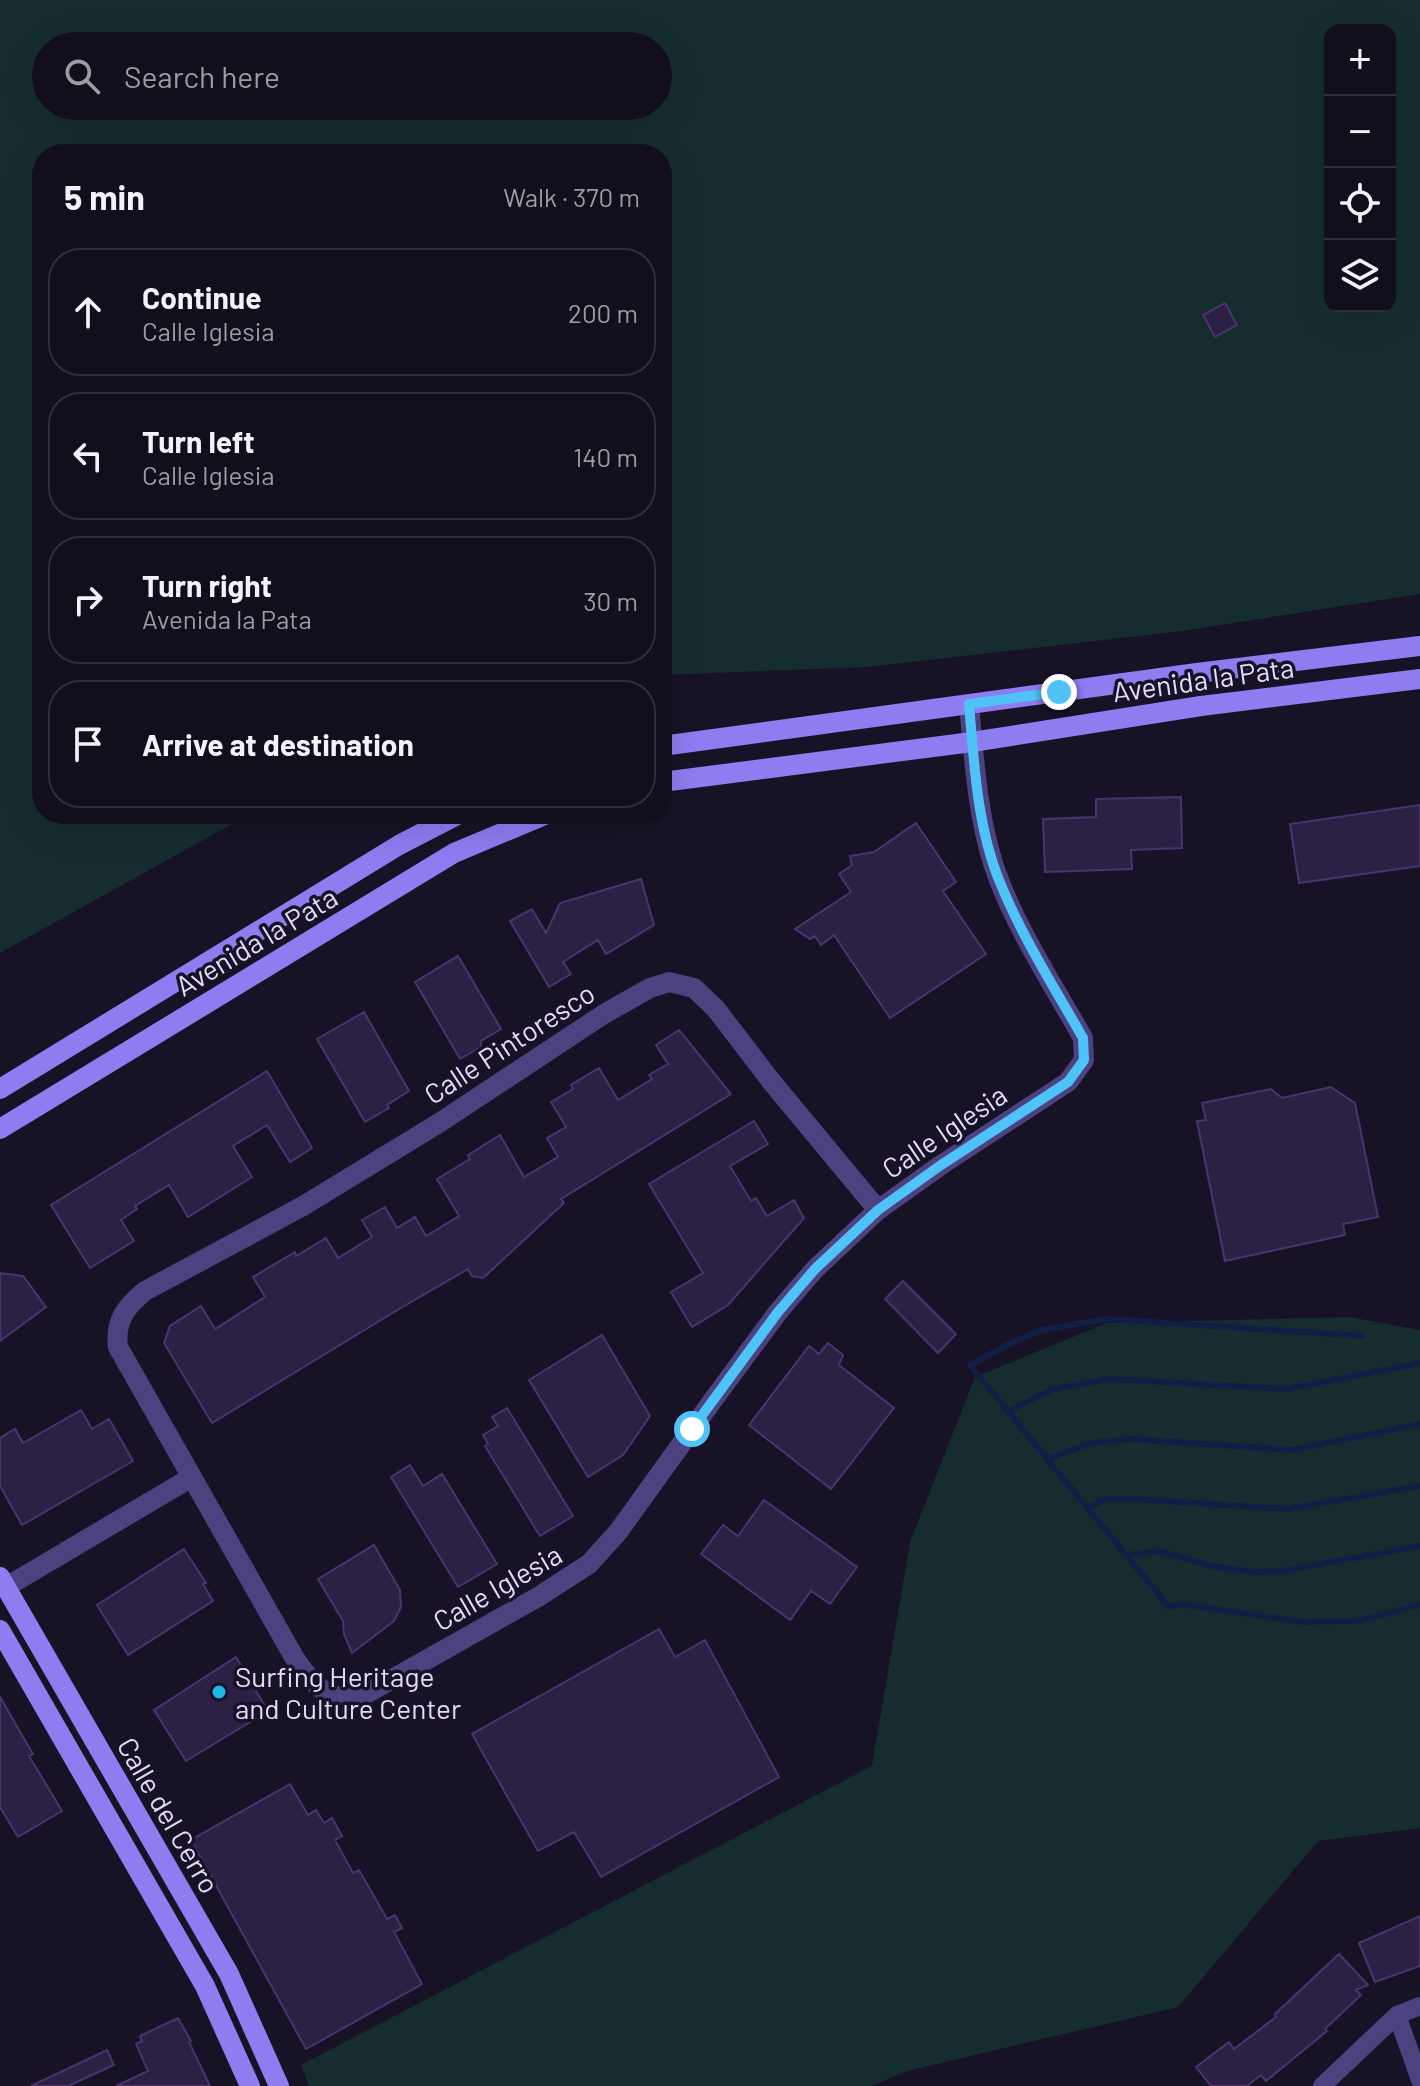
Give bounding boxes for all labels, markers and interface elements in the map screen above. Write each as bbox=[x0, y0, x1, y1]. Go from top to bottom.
map controls bbox=[1324, 24, 1396, 312]
button: + bbox=[1324, 24, 1396, 96]
search box bbox=[32, 32, 672, 120]
icon: search bbox=[60, 54, 104, 98]
text: Search here bbox=[124, 58, 280, 94]
button: − bbox=[1324, 96, 1396, 168]
button: locate bbox=[1324, 168, 1396, 240]
text: 5 min bbox=[64, 176, 145, 217]
text: Walk · 370 m bbox=[503, 181, 640, 212]
button: layers bbox=[1324, 240, 1396, 312]
text: Continue bbox=[142, 279, 262, 315]
icon: ahead bbox=[66, 290, 110, 334]
text: 200 m bbox=[568, 297, 638, 328]
text: Calle Iglesia bbox=[142, 315, 275, 346]
text: Turn left bbox=[142, 423, 255, 459]
icon: left bbox=[66, 434, 110, 478]
text: 140 m bbox=[573, 441, 638, 472]
text: Calle Iglesia bbox=[142, 459, 275, 490]
text: Turn right bbox=[142, 567, 272, 603]
icon: right bbox=[66, 578, 110, 622]
text: 30 m bbox=[583, 585, 638, 616]
text: Avenida la Pata bbox=[142, 603, 312, 634]
street label: Avenida la Pata bbox=[1110, 649, 1296, 709]
route end bbox=[1041, 674, 1077, 710]
icon: arrive bbox=[66, 722, 110, 766]
text: Arrive at destination bbox=[142, 726, 414, 762]
street label: Avenida la Pata bbox=[169, 879, 343, 1003]
street label: Calle Pintoresco bbox=[417, 975, 601, 1111]
street label: Calle Iglesia bbox=[875, 1077, 1013, 1185]
route start bbox=[674, 1411, 710, 1447]
street label: Calle Iglesia bbox=[427, 1537, 567, 1637]
place label: Surfing Heritage and Culture Center bbox=[235, 1659, 461, 1725]
marker: Surfing Heritage and Culture Center bbox=[210, 1683, 228, 1701]
street label: Calle del Cerro bbox=[111, 1731, 227, 1899]

